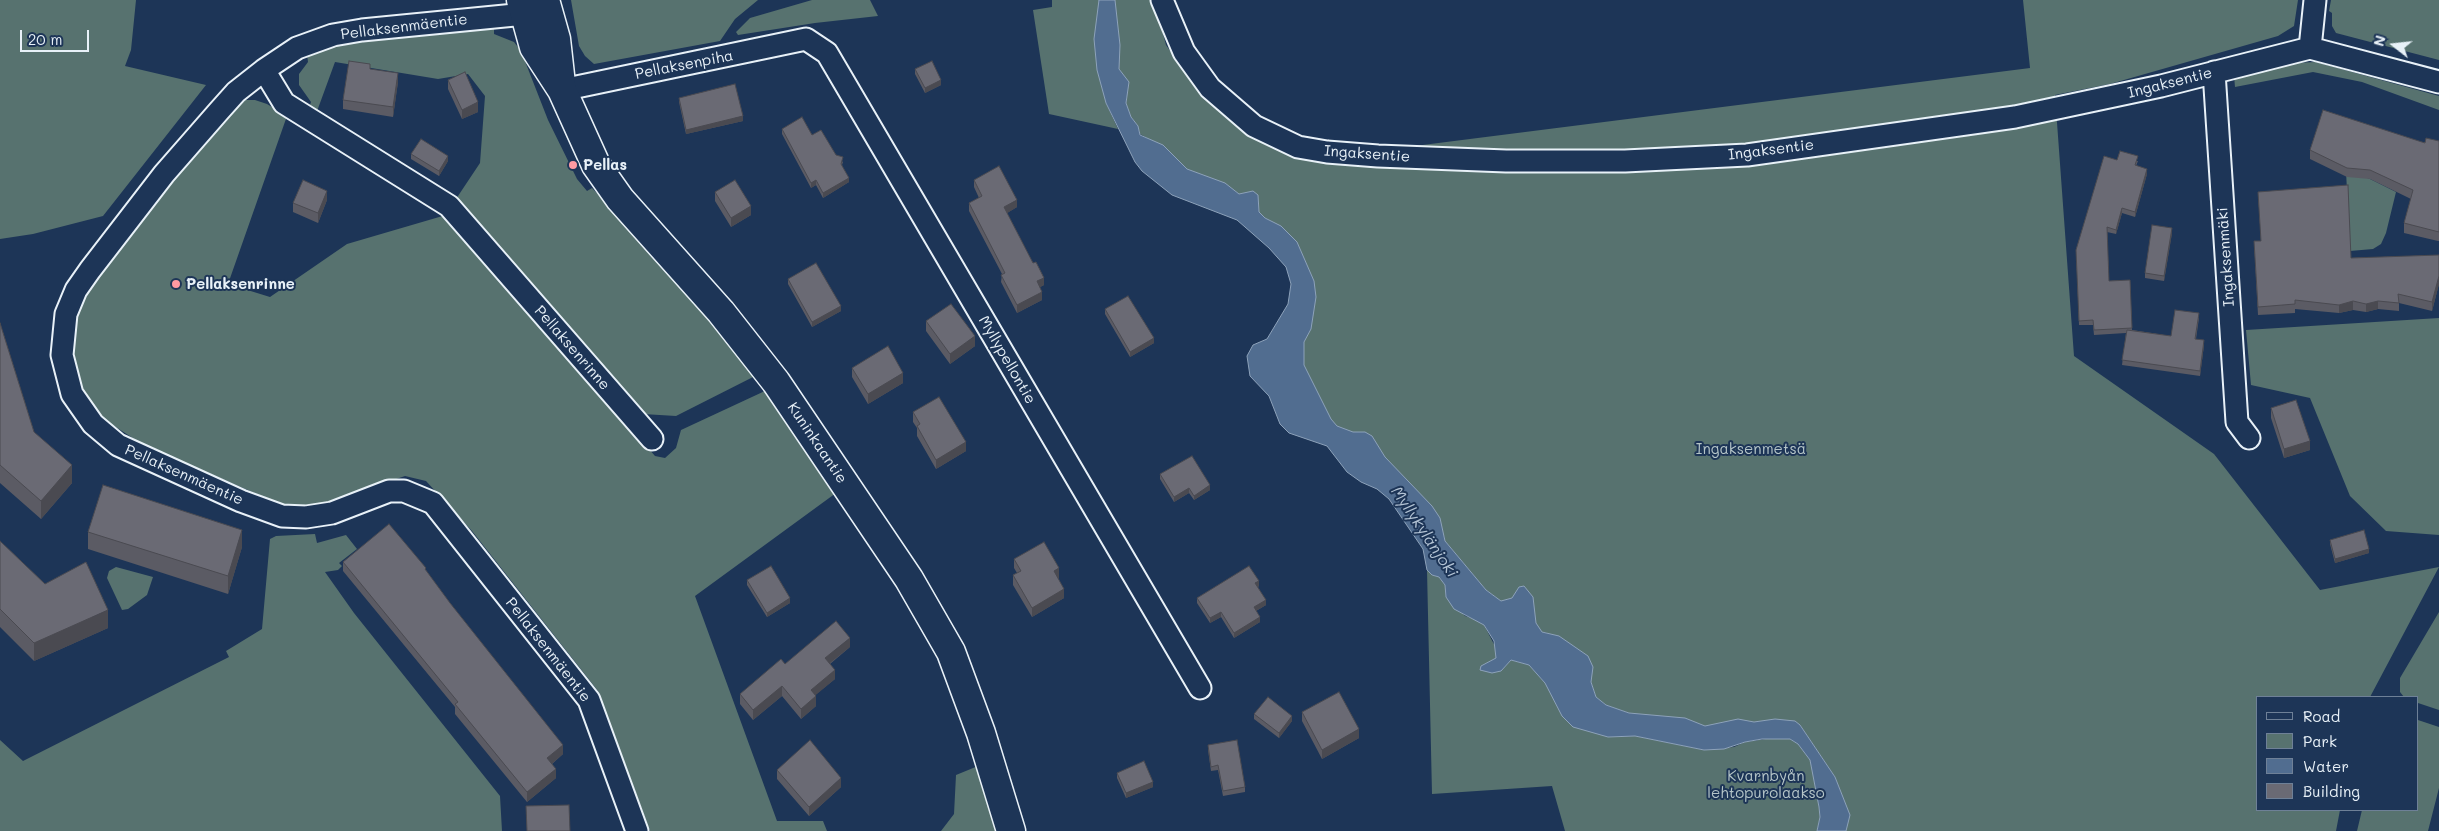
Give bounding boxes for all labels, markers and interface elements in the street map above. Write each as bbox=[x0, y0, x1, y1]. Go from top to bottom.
street label: Pellaksenmäentie bbox=[340, 10, 468, 44]
scale bar bbox=[22, 20, 91, 52]
north arrow bbox=[2369, 20, 2419, 70]
text: 20 m bbox=[28, 29, 62, 49]
text: N bbox=[2368, 33, 2390, 48]
street label: Pellaksenpiha bbox=[633, 47, 735, 83]
street label: Ingaksentie bbox=[2126, 64, 2214, 102]
street label: Ingaksentie bbox=[1727, 136, 1815, 164]
street label: Ingaksentie bbox=[1323, 142, 1411, 166]
place label: Pellas bbox=[583, 156, 627, 174]
marker: Pellas bbox=[567, 159, 579, 171]
street label: Ingaksenmäki bbox=[2214, 207, 2238, 307]
place label: Pellaksenrinne bbox=[186, 275, 295, 293]
marker: Pellaksenrinne bbox=[170, 278, 182, 290]
street label: Pellaksenrinne bbox=[530, 302, 614, 394]
street label: Myllypellontie bbox=[974, 313, 1040, 407]
street label: Kuninkaantie bbox=[783, 399, 851, 487]
park label: Ingaksenmetsä bbox=[1696, 440, 1806, 458]
street label: Pellaksenmäentie bbox=[122, 441, 246, 509]
water label: Myllykylänjoki bbox=[1387, 483, 1461, 581]
street label: Pellaksenmäentie bbox=[502, 594, 594, 706]
legend bbox=[2256, 696, 2419, 811]
text: Road bbox=[2303, 706, 2340, 726]
text: Park bbox=[2303, 731, 2337, 751]
text: Water bbox=[2303, 756, 2349, 776]
park label: Kvarnbyån lehtopurolaakso bbox=[1707, 767, 1825, 802]
text: Building bbox=[2303, 781, 2360, 801]

